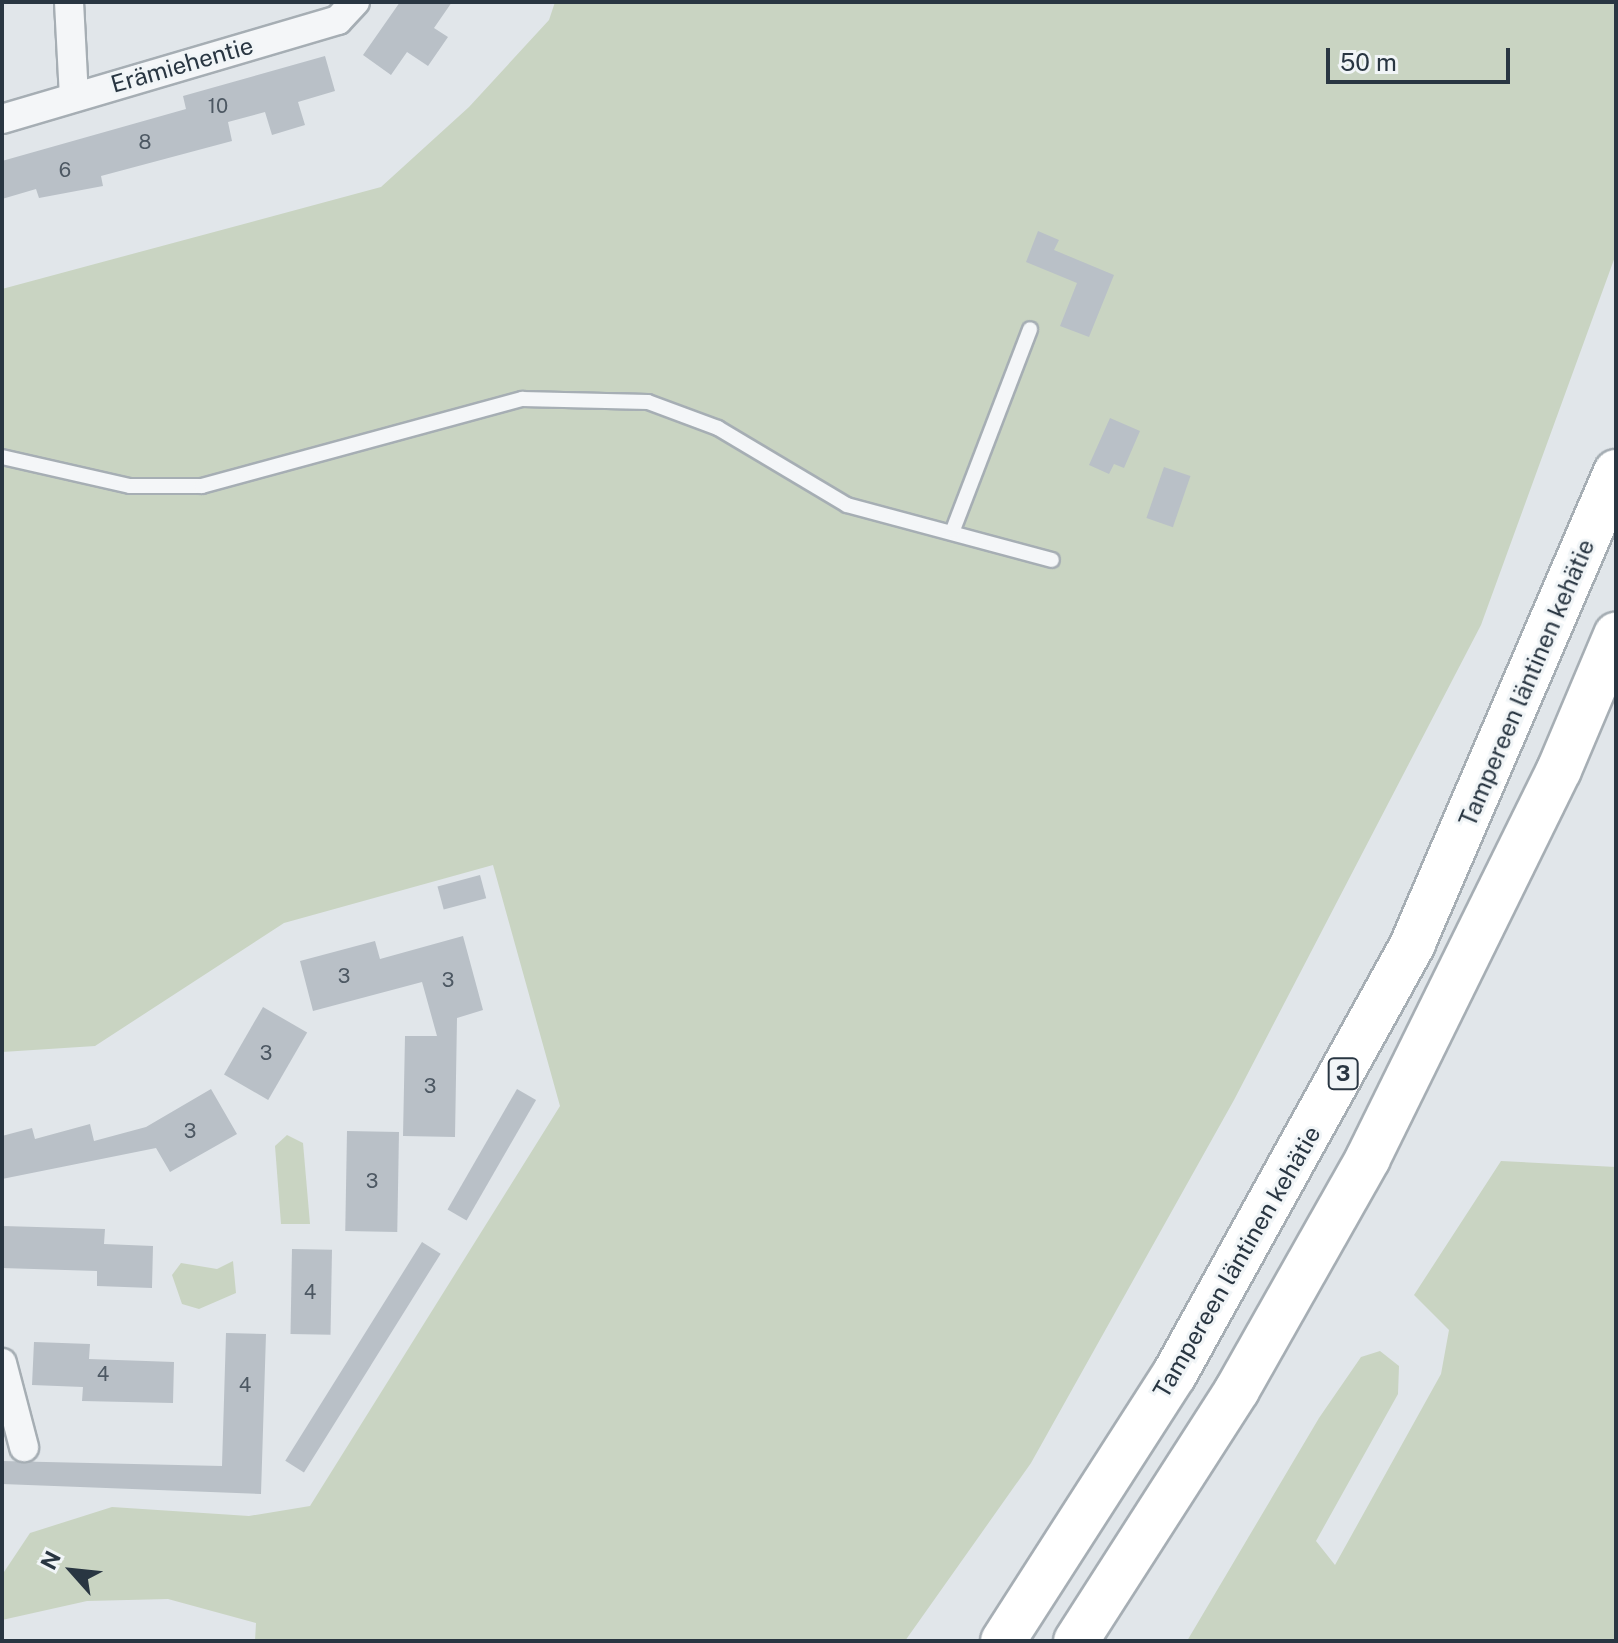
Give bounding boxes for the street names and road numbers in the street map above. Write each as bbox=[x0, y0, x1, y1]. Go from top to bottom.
street label: Erämiehentie bbox=[108, 31, 256, 99]
street label: Tampereen läntinen kehätie bbox=[1453, 535, 1601, 831]
road number: 3 bbox=[1327, 1056, 1359, 1092]
street label: Tampereen läntinen kehätie bbox=[1147, 1121, 1327, 1403]

